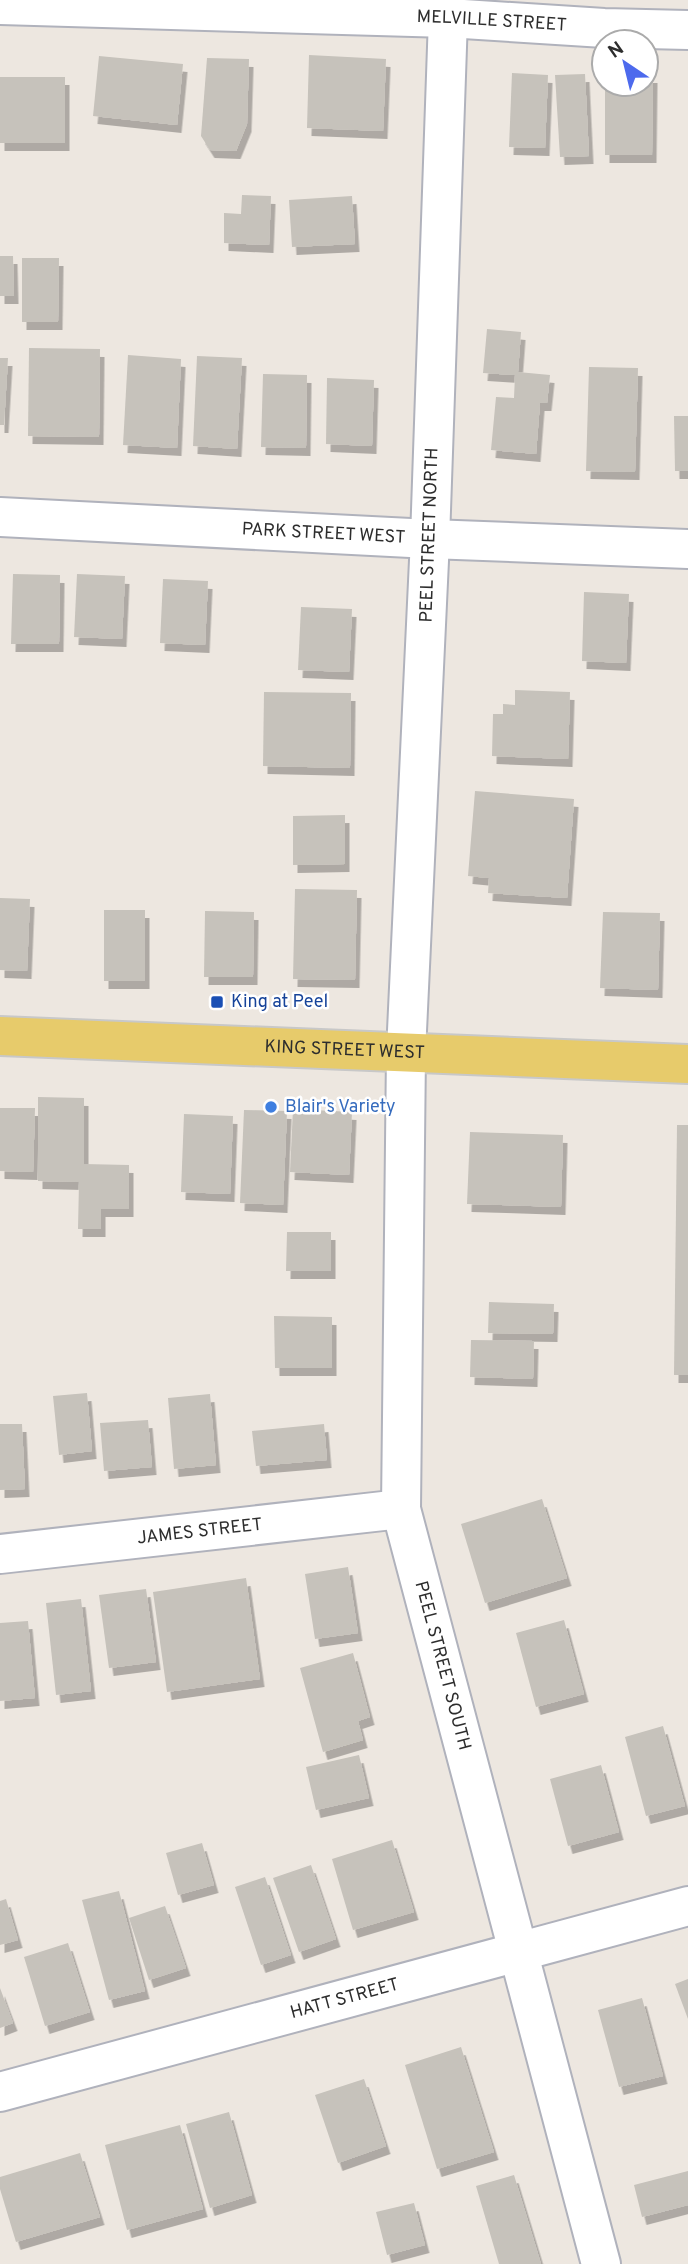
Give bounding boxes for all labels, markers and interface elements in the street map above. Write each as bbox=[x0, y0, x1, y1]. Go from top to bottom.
street label: MELVILLE STREET bbox=[416, 6, 567, 37]
north arrow bbox=[590, 28, 660, 98]
text: N bbox=[604, 37, 629, 64]
street label: PEEL STREET NORTH bbox=[415, 447, 445, 623]
street label: PARK STREET WEST bbox=[241, 518, 406, 549]
place label: King at Peel bbox=[231, 991, 328, 1014]
marker: King at Peel bbox=[209, 994, 225, 1010]
street label: KING STREET WEST bbox=[264, 1035, 425, 1065]
place label: Blair's Variety bbox=[285, 1096, 396, 1119]
marker: Blair's Variety bbox=[263, 1099, 279, 1115]
street label: JAMES STREET bbox=[136, 1513, 264, 1550]
street label: PEEL STREET SOUTH bbox=[409, 1578, 476, 1753]
street label: HATT STREET bbox=[288, 1973, 402, 2025]

